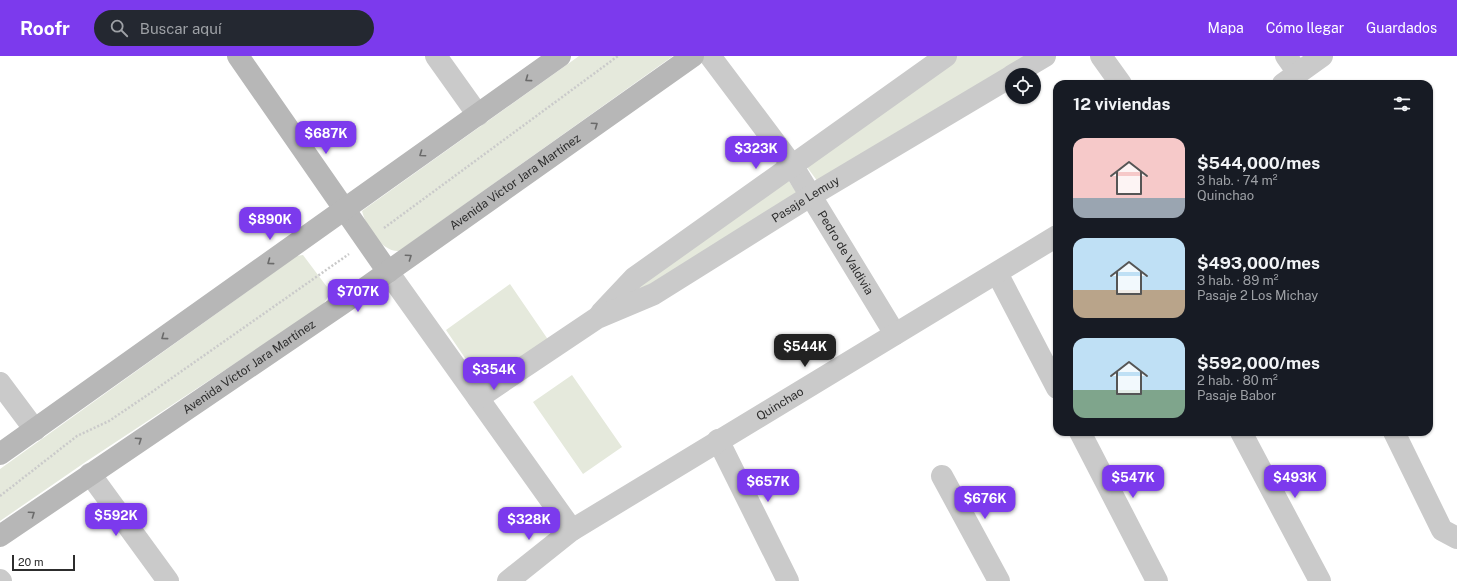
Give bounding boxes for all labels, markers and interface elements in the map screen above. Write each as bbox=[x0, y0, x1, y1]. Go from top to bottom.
search box bbox=[94, 10, 374, 46]
text: Roofr bbox=[20, 17, 70, 39]
icon: search bbox=[108, 17, 130, 39]
text: Buscar aquí bbox=[140, 20, 222, 37]
text: Mapa bbox=[1208, 20, 1244, 36]
text: Cómo llegar bbox=[1266, 20, 1344, 36]
text: Guardados bbox=[1366, 20, 1437, 36]
map controls bbox=[1005, 68, 1041, 104]
button: locate bbox=[1005, 68, 1041, 104]
one-way arrow bbox=[525, 74, 532, 82]
icon: filters bbox=[1391, 93, 1413, 115]
text: 12 viviendas bbox=[1073, 94, 1170, 114]
pin: $687K bbox=[298, 121, 354, 155]
one-way arrow bbox=[591, 122, 598, 130]
text: $687K bbox=[304, 126, 348, 141]
street label: Avenida Víctor Jara Martínez bbox=[447, 131, 583, 233]
pin: $323K bbox=[728, 136, 784, 170]
text: $323K bbox=[734, 141, 778, 156]
one-way arrow bbox=[419, 149, 426, 157]
text: $544,000/mes bbox=[1197, 153, 1320, 173]
icon: home bbox=[1105, 154, 1153, 202]
street label: Pasaje Lemuy bbox=[769, 173, 843, 225]
text: 3 hab. · 74 m² bbox=[1197, 173, 1278, 188]
text: Quinchao bbox=[1197, 188, 1254, 203]
pin: $890K bbox=[242, 207, 298, 241]
street label: Pedro de Valdivia bbox=[815, 208, 876, 297]
text: $890K bbox=[248, 212, 292, 227]
text: $493,000/mes bbox=[1197, 253, 1320, 273]
one-way arrow bbox=[405, 254, 412, 262]
icon: home bbox=[1105, 254, 1153, 302]
one-way arrow bbox=[267, 257, 274, 264]
text: 3 hab. · 89 m² bbox=[1197, 273, 1278, 288]
pin: $707K bbox=[330, 279, 386, 313]
text: $707K bbox=[337, 284, 379, 299]
text: Pasaje 2 Los Michay bbox=[1197, 288, 1318, 303]
street label: Avenida Víctor Jara Martínez bbox=[180, 317, 318, 417]
one-way arrow bbox=[162, 332, 169, 339]
pin: $544K bbox=[777, 334, 833, 368]
text: $544K bbox=[783, 339, 827, 354]
text: $592,000/mes bbox=[1197, 353, 1320, 373]
icon: home bbox=[1105, 354, 1153, 402]
pin: $354K bbox=[466, 357, 522, 391]
text: $354K bbox=[472, 362, 516, 377]
text: 2 hab. · 80 m² bbox=[1197, 373, 1278, 388]
street label: Quinchao bbox=[754, 384, 806, 424]
text: Pasaje Babor bbox=[1197, 388, 1276, 403]
one-way arrow bbox=[135, 438, 142, 445]
pin: $547K bbox=[1105, 465, 1161, 499]
pin: $493K bbox=[1267, 465, 1323, 499]
pin: $657K bbox=[740, 469, 796, 503]
text: $547K bbox=[1111, 470, 1155, 485]
text: $493K bbox=[1273, 470, 1317, 485]
text: $657K bbox=[746, 474, 790, 489]
pin: $676K bbox=[957, 486, 1013, 520]
text: $676K bbox=[963, 491, 1007, 506]
pin: $592K bbox=[88, 503, 144, 537]
pin: $328K bbox=[501, 507, 557, 541]
text: $592K bbox=[94, 508, 138, 523]
one-way arrow bbox=[28, 511, 35, 519]
text: $328K bbox=[507, 512, 551, 527]
scale bar bbox=[12, 553, 75, 572]
text: 20 m bbox=[18, 556, 43, 568]

